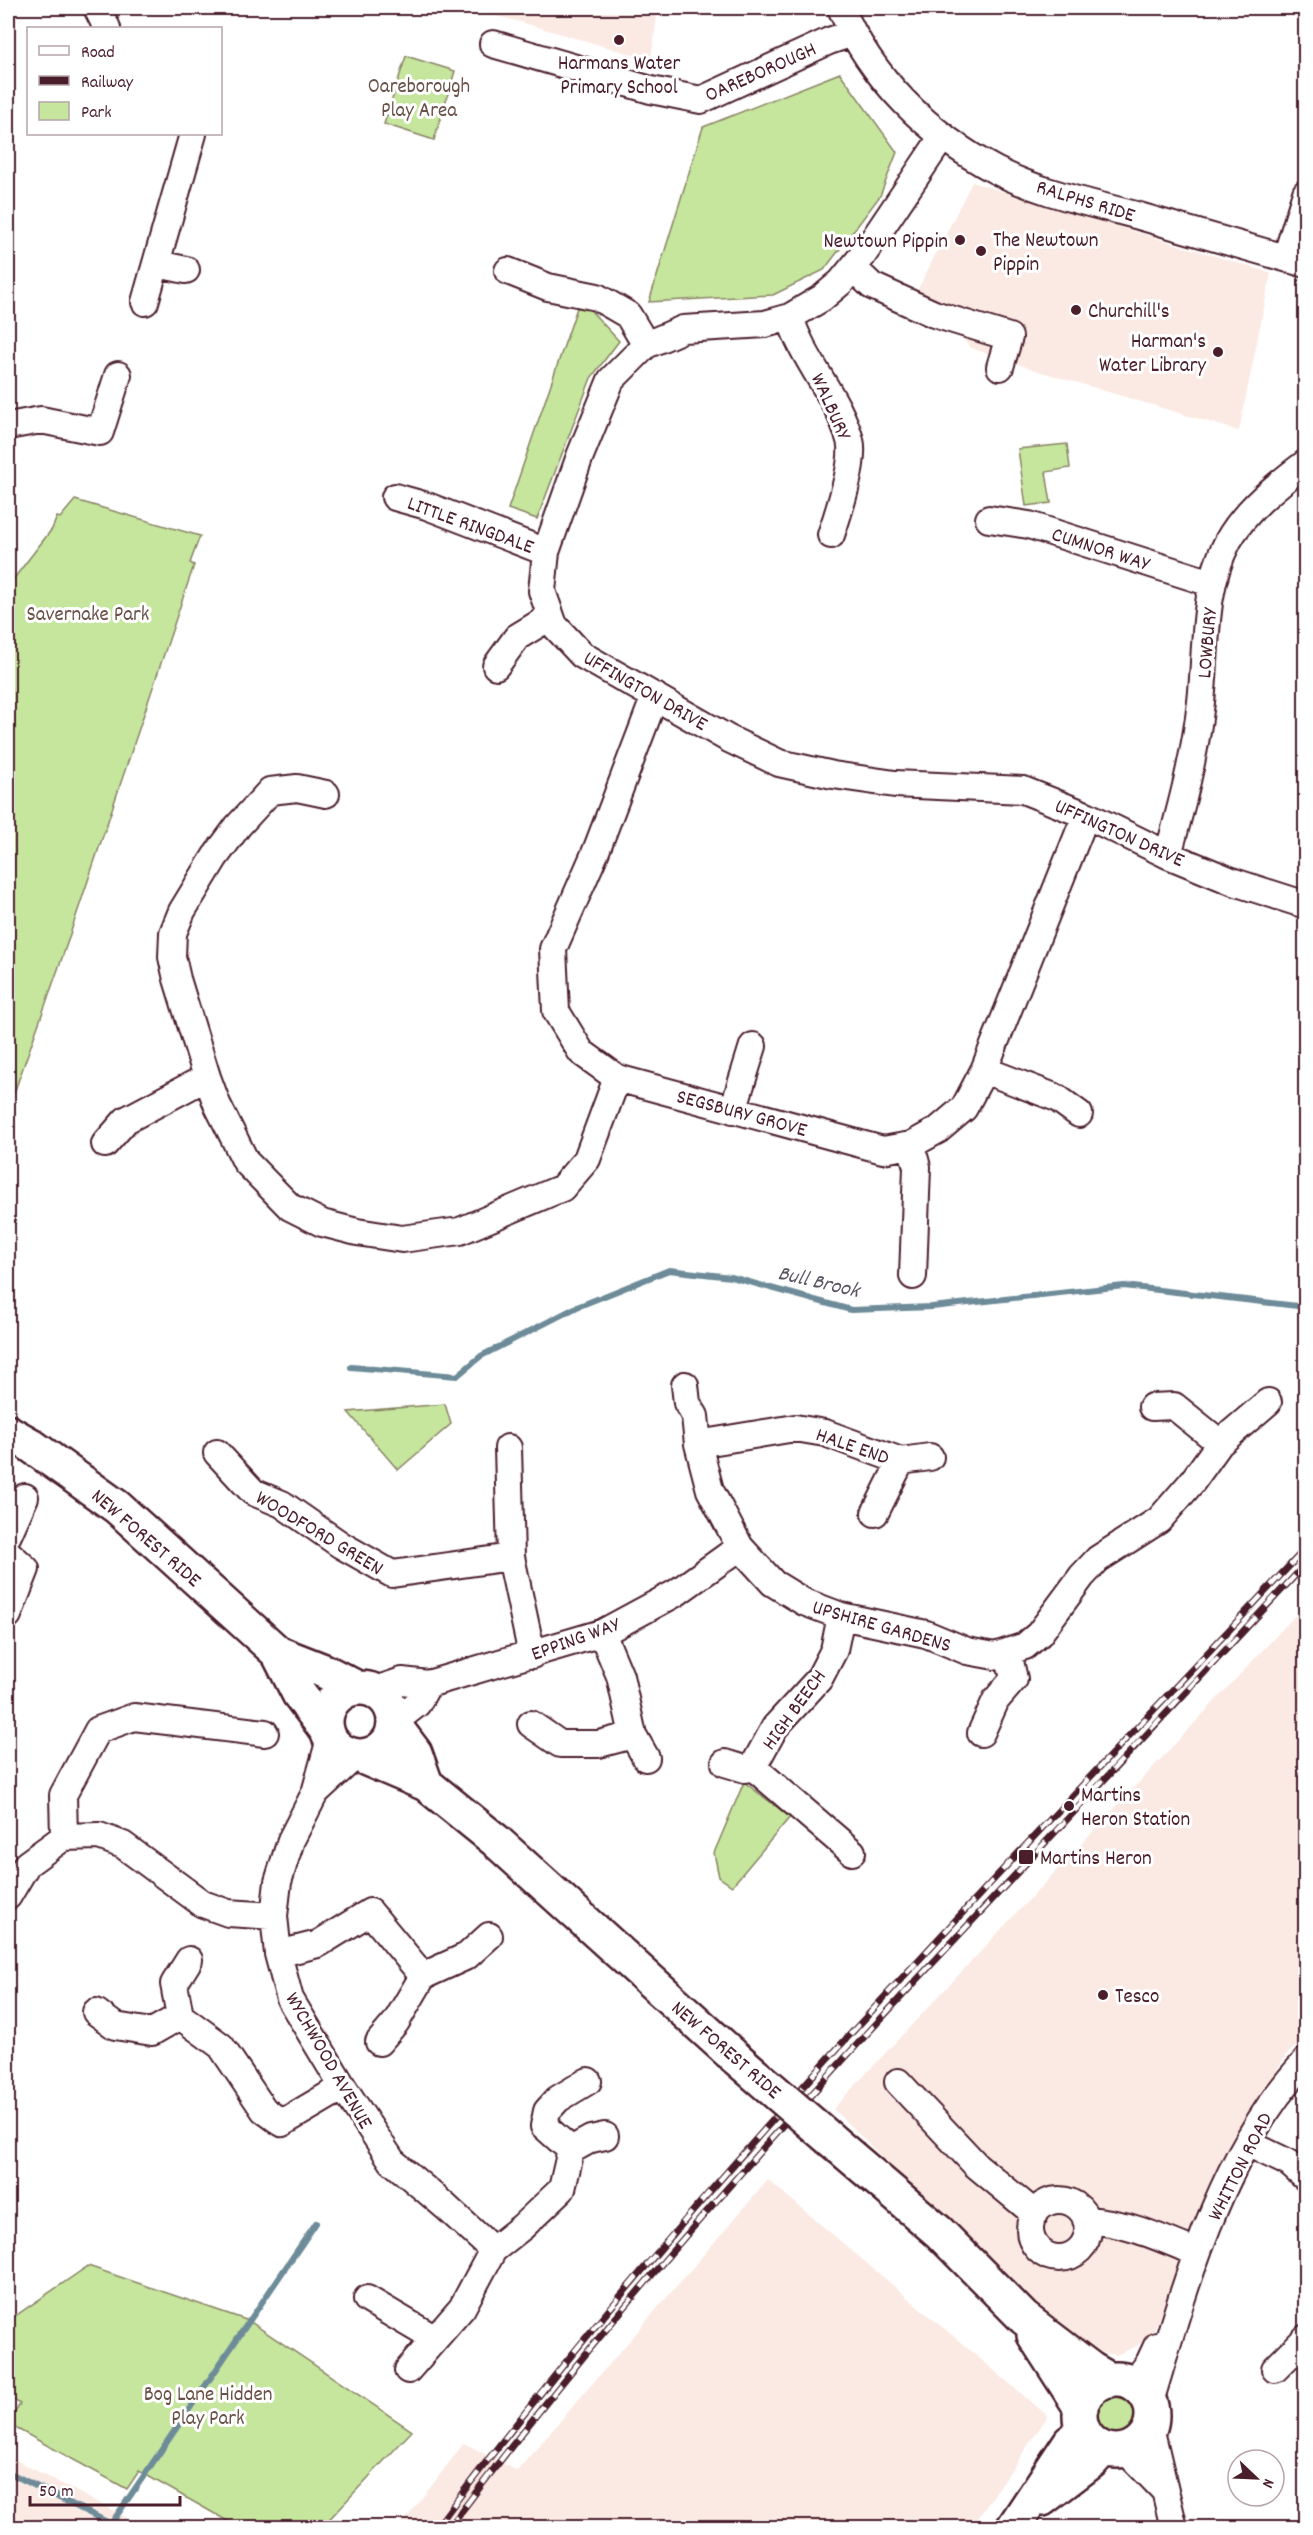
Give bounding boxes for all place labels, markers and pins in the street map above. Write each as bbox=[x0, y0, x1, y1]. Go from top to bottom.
marker: Harmans Water Primary School bbox=[612, 33, 626, 47]
place label: Harmans Water Primary School bbox=[558, 50, 681, 104]
place label: The Newtown Pippin bbox=[993, 227, 1099, 281]
place label: Newtown Pippin bbox=[823, 228, 948, 258]
marker: Newtown Pippin bbox=[953, 233, 967, 247]
marker: The Newtown Pippin bbox=[974, 244, 988, 258]
place label: Churchill's bbox=[1088, 298, 1170, 328]
marker: Churchill's bbox=[1069, 303, 1083, 317]
place label: Harman's Water Library bbox=[1099, 328, 1206, 382]
marker: Harman's Water Library bbox=[1211, 345, 1225, 359]
place label: Martins Heron Station bbox=[1081, 1782, 1190, 1836]
marker: Martins Heron Station bbox=[1062, 1799, 1076, 1813]
place label: Martins Heron bbox=[1040, 1845, 1152, 1875]
marker: Martins Heron bbox=[1017, 1848, 1035, 1866]
place label: Tesco bbox=[1115, 1983, 1159, 2013]
marker: Tesco bbox=[1096, 1988, 1110, 2002]

